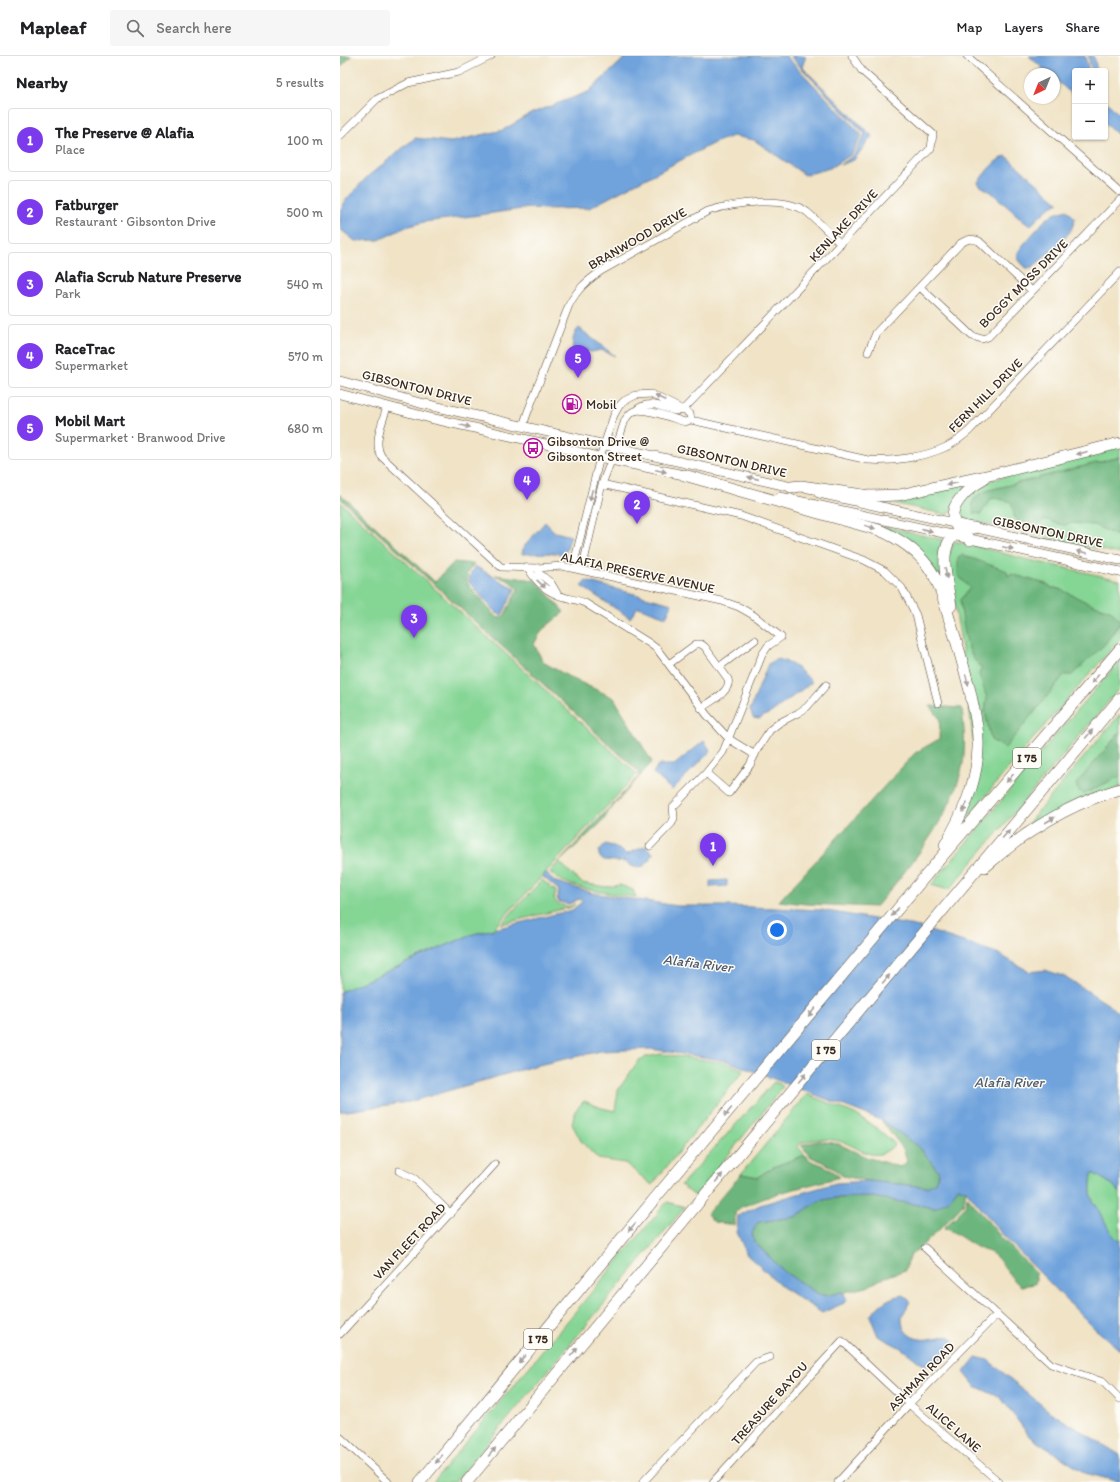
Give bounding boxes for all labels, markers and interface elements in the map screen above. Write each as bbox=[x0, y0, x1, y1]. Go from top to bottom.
search box bbox=[110, 10, 390, 46]
text: Mapleaf bbox=[20, 16, 86, 39]
icon: search bbox=[124, 17, 146, 39]
text: Search here bbox=[156, 19, 232, 37]
text: Map bbox=[957, 19, 982, 36]
text: Layers bbox=[1004, 19, 1043, 36]
text: Share bbox=[1065, 19, 1100, 36]
north arrow bbox=[1024, 68, 1060, 104]
map controls bbox=[1072, 68, 1108, 140]
button: + bbox=[1072, 68, 1108, 104]
text: Nearby bbox=[16, 72, 68, 92]
text: 5 results bbox=[276, 75, 324, 90]
button: − bbox=[1072, 104, 1108, 140]
text: The Preserve @ Alafia bbox=[55, 124, 194, 142]
text: 1 bbox=[27, 133, 33, 148]
text: 100 m bbox=[287, 133, 323, 148]
text: Place bbox=[55, 142, 85, 157]
street label: KENLAKE DRIVE bbox=[806, 186, 881, 265]
text: Fatburger bbox=[55, 196, 118, 214]
street label: BRANWOOD DRIVE bbox=[586, 204, 689, 273]
text: 2 bbox=[27, 205, 33, 220]
text: 500 m bbox=[286, 205, 323, 220]
text: Restaurant · Gibsonton Drive bbox=[55, 214, 216, 229]
street label: BOGGY MOSS DRIVE bbox=[976, 236, 1071, 331]
text: Alafia Scrub Nature Preserve bbox=[55, 268, 242, 286]
text: 3 bbox=[26, 277, 34, 292]
text: 540 m bbox=[286, 277, 323, 292]
text: Park bbox=[55, 286, 81, 301]
text: RaceTrac bbox=[55, 340, 115, 358]
pin: 5 bbox=[565, 345, 591, 378]
text: 4 bbox=[26, 349, 34, 364]
text: 570 m bbox=[288, 349, 323, 364]
street label: FERN HILL DRIVE bbox=[945, 355, 1025, 435]
text: Supermarket bbox=[55, 358, 128, 373]
street label: GIBSONTON DRIVE bbox=[361, 367, 473, 408]
fuel station icon: Mobil bbox=[561, 393, 583, 415]
one-way arrow bbox=[654, 395, 666, 401]
place label: Mobil bbox=[586, 397, 617, 412]
text: Mobil Mart bbox=[55, 412, 125, 430]
text: 5 bbox=[27, 421, 33, 436]
text: 680 m bbox=[287, 421, 323, 436]
one-way arrow bbox=[459, 423, 471, 429]
text: Supermarket · Branwood Drive bbox=[55, 430, 225, 445]
place label: Gibsonton Drive @ Gibsonton Street bbox=[547, 434, 649, 464]
bus stop icon: Gibsonton Drive @ Gibsonton Street bbox=[522, 437, 544, 459]
street label: GIBSONTON DRIVE bbox=[675, 441, 788, 480]
one-way arrow bbox=[1076, 450, 1088, 456]
pin: 4 bbox=[514, 467, 540, 500]
one-way arrow bbox=[655, 468, 667, 474]
one-way arrow bbox=[747, 475, 759, 481]
one-way arrow bbox=[946, 481, 958, 487]
one-way arrow bbox=[588, 489, 594, 501]
pin: 2 bbox=[624, 491, 650, 524]
street label: GIBSONTON DRIVE bbox=[991, 512, 1104, 551]
one-way arrow bbox=[864, 524, 876, 530]
one-way arrow bbox=[921, 528, 933, 534]
one-way arrow bbox=[1002, 545, 1014, 551]
one-way arrow bbox=[1076, 548, 1088, 554]
street label: ALAFIA PRESERVE AVENUE bbox=[560, 549, 716, 596]
one-way arrow bbox=[943, 567, 949, 579]
one-way arrow bbox=[536, 579, 545, 588]
pin: 3 bbox=[401, 605, 427, 638]
one-way arrow bbox=[964, 674, 970, 686]
one-way arrow bbox=[1090, 674, 1099, 684]
one-way arrow bbox=[1085, 729, 1094, 739]
road number: I 75 bbox=[1013, 748, 1041, 768]
one-way arrow bbox=[1005, 772, 1014, 783]
one-way arrow bbox=[961, 801, 968, 813]
one-way arrow bbox=[1044, 816, 1056, 823]
one-way arrow bbox=[1002, 828, 1010, 839]
pin: 1 bbox=[700, 833, 726, 866]
one-way arrow bbox=[891, 907, 900, 918]
your location bbox=[767, 920, 787, 940]
water label: Alafia River bbox=[662, 951, 735, 976]
one-way arrow bbox=[881, 973, 890, 984]
one-way arrow bbox=[807, 1007, 816, 1017]
road number: I 75 bbox=[812, 1040, 840, 1060]
one-way arrow bbox=[798, 1073, 807, 1083]
water label: Alafia River bbox=[974, 1074, 1046, 1091]
one-way arrow bbox=[723, 1106, 732, 1117]
one-way arrow bbox=[714, 1172, 723, 1183]
street label: VAN FLEET ROAD bbox=[370, 1200, 449, 1283]
one-way arrow bbox=[627, 1221, 636, 1232]
road number: I 75 bbox=[524, 1329, 552, 1349]
street label: ASHMAN ROAD bbox=[885, 1339, 958, 1414]
one-way arrow bbox=[570, 1346, 579, 1357]
one-way arrow bbox=[518, 1354, 526, 1365]
street label: TREASURE BAYOU bbox=[728, 1359, 811, 1448]
street label: ALICE LANE bbox=[923, 1400, 984, 1455]
one-way arrow bbox=[487, 1447, 496, 1457]
one-way arrow bbox=[435, 1454, 444, 1465]

